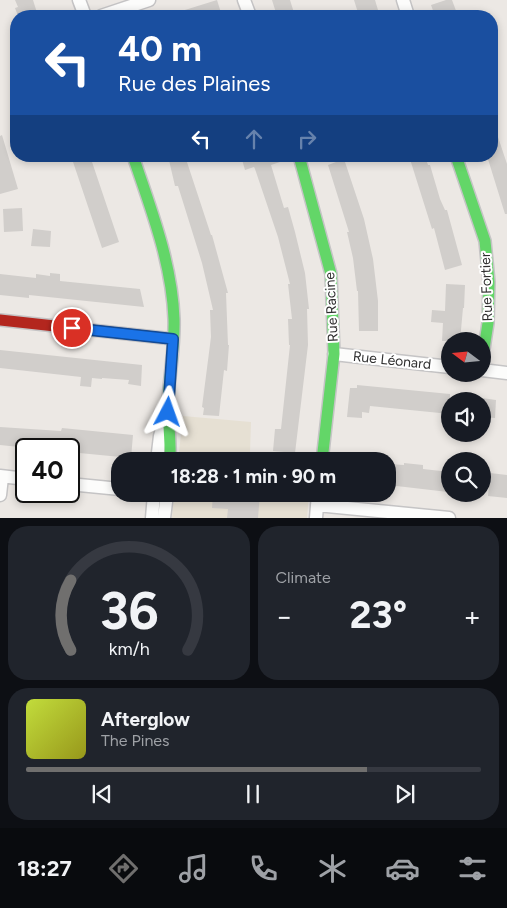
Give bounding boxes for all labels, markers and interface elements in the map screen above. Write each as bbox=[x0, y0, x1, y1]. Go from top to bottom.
text: 40 m bbox=[118, 28, 202, 70]
icon: left bbox=[35, 30, 100, 95]
text: Rue des Plaines bbox=[118, 70, 271, 97]
icon: left bbox=[187, 125, 215, 153]
icon: ahead bbox=[240, 125, 268, 153]
icon: right bbox=[293, 125, 321, 153]
street label: Rue Fortier bbox=[477, 252, 496, 322]
street label: Rue Racine bbox=[321, 271, 342, 342]
pin bbox=[51, 307, 93, 349]
icon: arrive bbox=[58, 314, 86, 342]
north arrow bbox=[441, 332, 491, 382]
map controls bbox=[441, 332, 491, 502]
street label: Rue Léonard bbox=[352, 348, 432, 373]
position arrow bbox=[141, 385, 193, 437]
button: sound bbox=[441, 392, 491, 442]
speed limit sign: 40 bbox=[15, 438, 80, 503]
button: search bbox=[441, 452, 491, 502]
text: 18:28 · 1 min · 90 m bbox=[171, 465, 336, 488]
text: Climate bbox=[276, 568, 331, 587]
text: 36 bbox=[99, 580, 158, 642]
text: 23° bbox=[350, 592, 407, 638]
text: − bbox=[276, 599, 293, 633]
text: + bbox=[464, 599, 481, 633]
text: km/h bbox=[108, 638, 149, 659]
text: Afterglow bbox=[101, 708, 190, 731]
text: The Pines bbox=[101, 731, 170, 750]
icon: previous bbox=[88, 780, 116, 808]
icon: pause bbox=[239, 780, 267, 808]
icon: next bbox=[391, 780, 419, 808]
icon: directions bbox=[106, 851, 141, 886]
icon: music bbox=[176, 851, 211, 886]
icon: phone bbox=[246, 851, 281, 886]
icon: climate bbox=[315, 851, 350, 886]
icon: car bbox=[385, 851, 420, 886]
icon: filters bbox=[455, 851, 490, 886]
text: 18:27 bbox=[17, 855, 72, 882]

